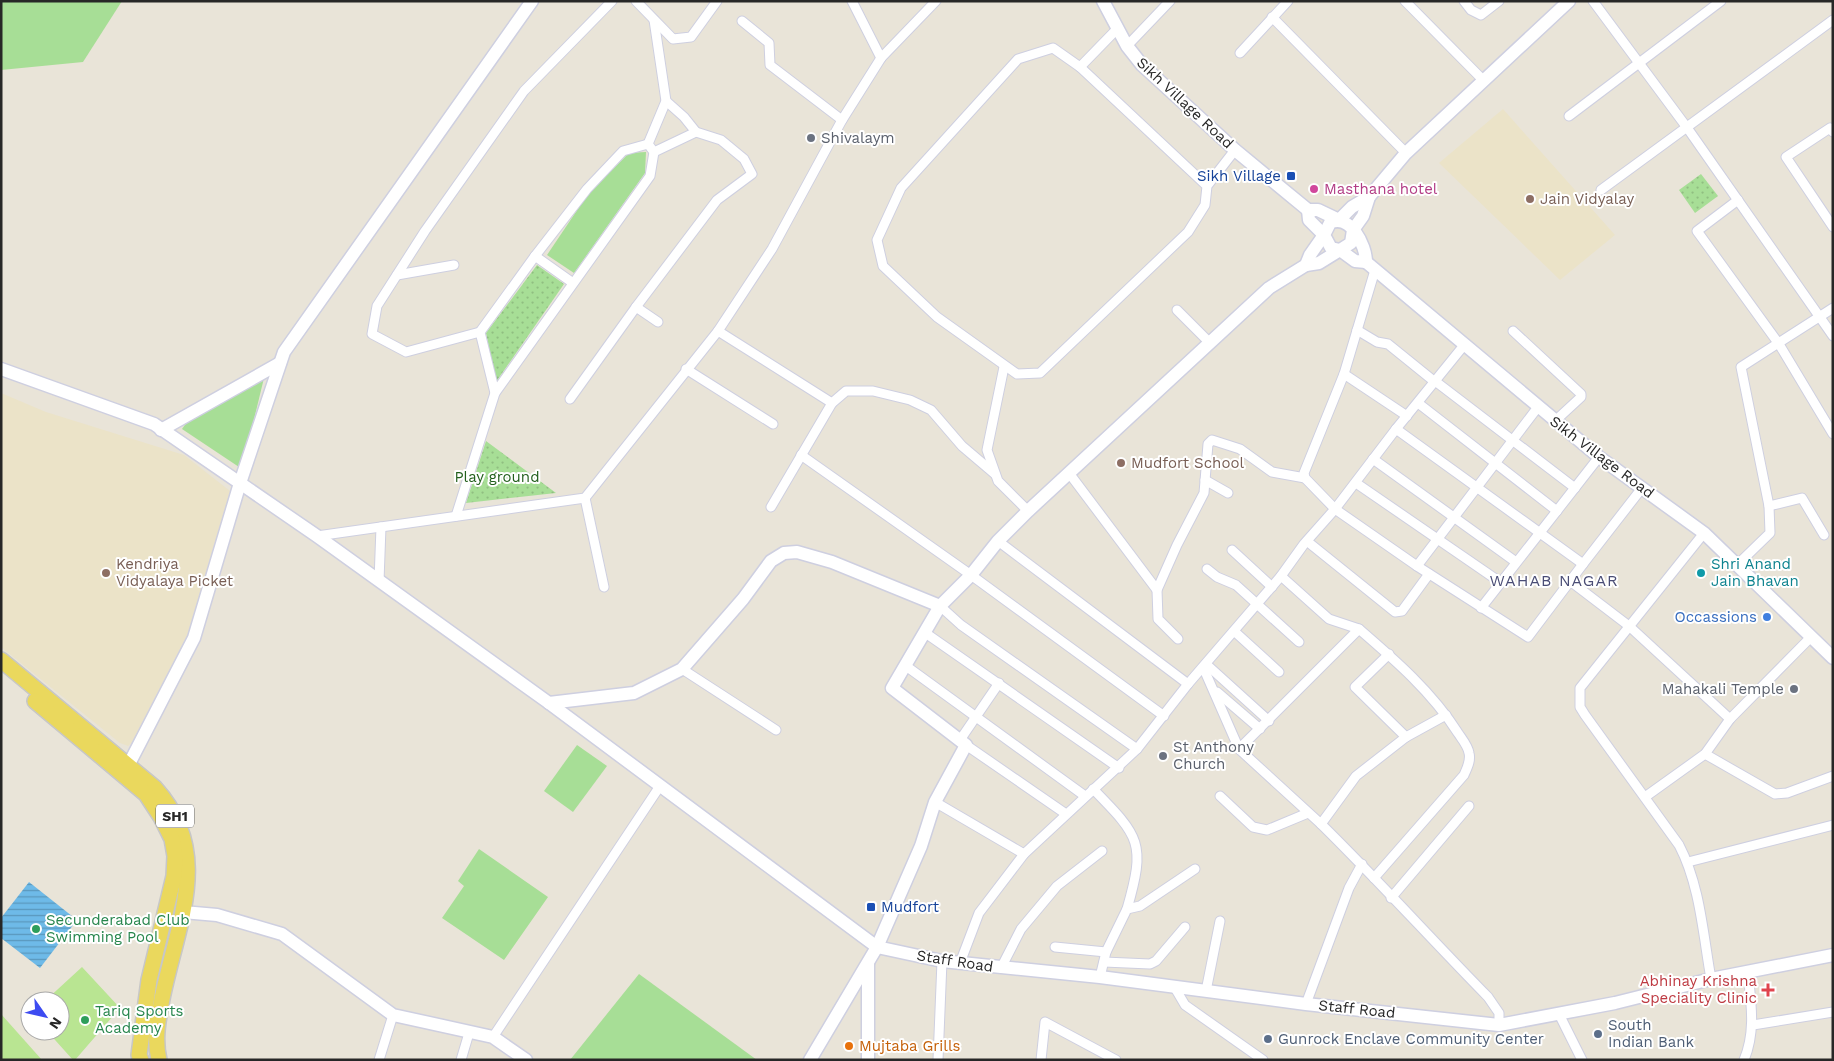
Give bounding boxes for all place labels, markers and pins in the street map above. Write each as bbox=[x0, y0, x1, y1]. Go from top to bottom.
place label: Shivalaym bbox=[821, 129, 895, 147]
marker: Shivalaym bbox=[805, 132, 817, 144]
place label: Sikh Village bbox=[1197, 167, 1281, 185]
marker: Sikh Village bbox=[1285, 170, 1297, 182]
place label: Masthana hotel bbox=[1324, 180, 1438, 198]
marker: Masthana hotel bbox=[1308, 183, 1320, 195]
place label: Jain Vidyalay bbox=[1540, 190, 1634, 208]
marker: Jain Vidyalay bbox=[1524, 193, 1536, 205]
place label: Mudfort School bbox=[1131, 454, 1244, 472]
marker: Mudfort School bbox=[1115, 457, 1127, 469]
place label: Kendriya Vidyalaya Picket bbox=[116, 555, 234, 590]
place label: Shri Anand Jain Bhavan bbox=[1711, 555, 1799, 590]
marker: Kendriya Vidyalaya Picket bbox=[100, 567, 112, 579]
marker: Shri Anand Jain Bhavan bbox=[1695, 567, 1707, 579]
place label: Occassions bbox=[1674, 608, 1757, 626]
marker: Occassions bbox=[1761, 611, 1773, 623]
place label: Mahakali Temple bbox=[1662, 680, 1784, 698]
marker: Mahakali Temple bbox=[1788, 683, 1800, 695]
place label: St Anthony Church bbox=[1173, 738, 1254, 773]
marker: St Anthony Church bbox=[1157, 750, 1169, 762]
place label: Mudfort bbox=[881, 898, 940, 916]
marker: Mudfort bbox=[865, 901, 877, 913]
place label: Secunderabad Club Swimming Pool bbox=[46, 911, 190, 946]
marker: Secunderabad Club Swimming Pool bbox=[30, 923, 42, 935]
place label: Abhinay Krishna Speciality Clinic bbox=[1640, 972, 1757, 1007]
marker: Abhinay Krishna Speciality Clinic bbox=[1761, 983, 1775, 997]
place label: Tariq Sports Academy bbox=[95, 1002, 184, 1037]
marker: Tariq Sports Academy bbox=[79, 1014, 91, 1026]
place label: South Indian Bank bbox=[1608, 1016, 1695, 1051]
marker: South Indian Bank bbox=[1592, 1028, 1604, 1040]
place label: Gunrock Enclave Community Center bbox=[1278, 1030, 1544, 1048]
marker: Gunrock Enclave Community Center bbox=[1262, 1033, 1274, 1045]
place label: Mujtaba Grills bbox=[859, 1037, 961, 1055]
marker: Mujtaba Grills bbox=[843, 1040, 855, 1052]

